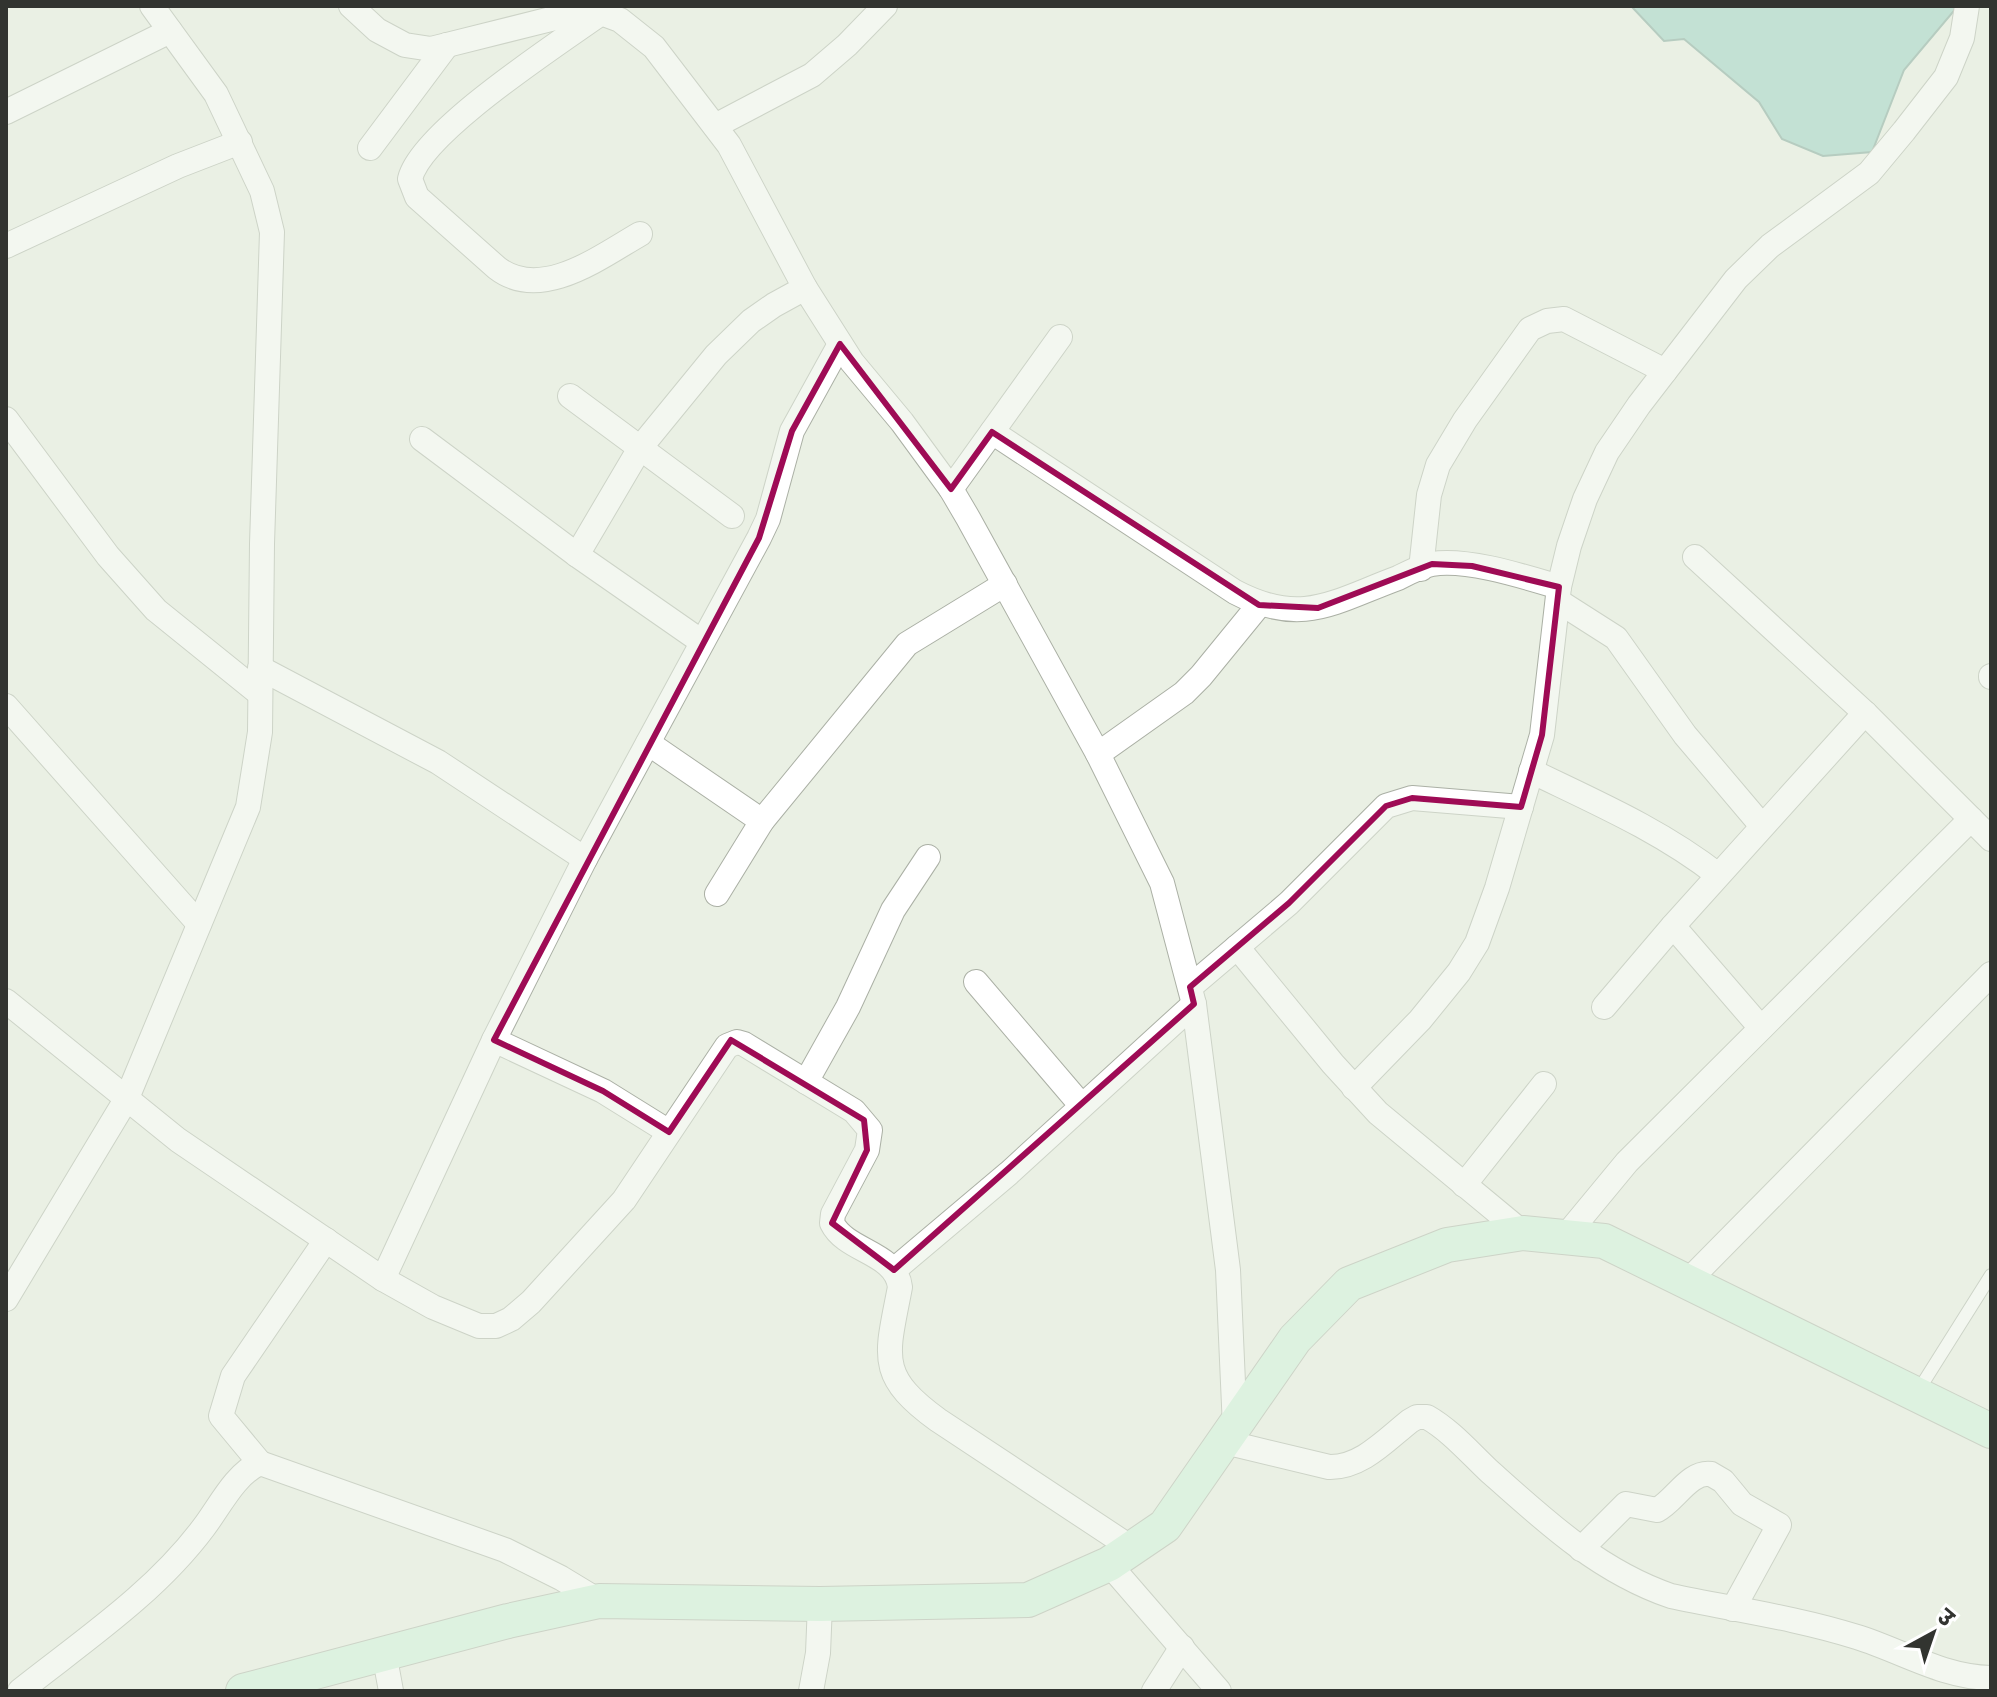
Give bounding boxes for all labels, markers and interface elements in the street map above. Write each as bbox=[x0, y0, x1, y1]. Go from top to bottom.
north arrow bbox=[1893, 1593, 1973, 1673]
text: उ bbox=[1930, 1602, 1961, 1634]

